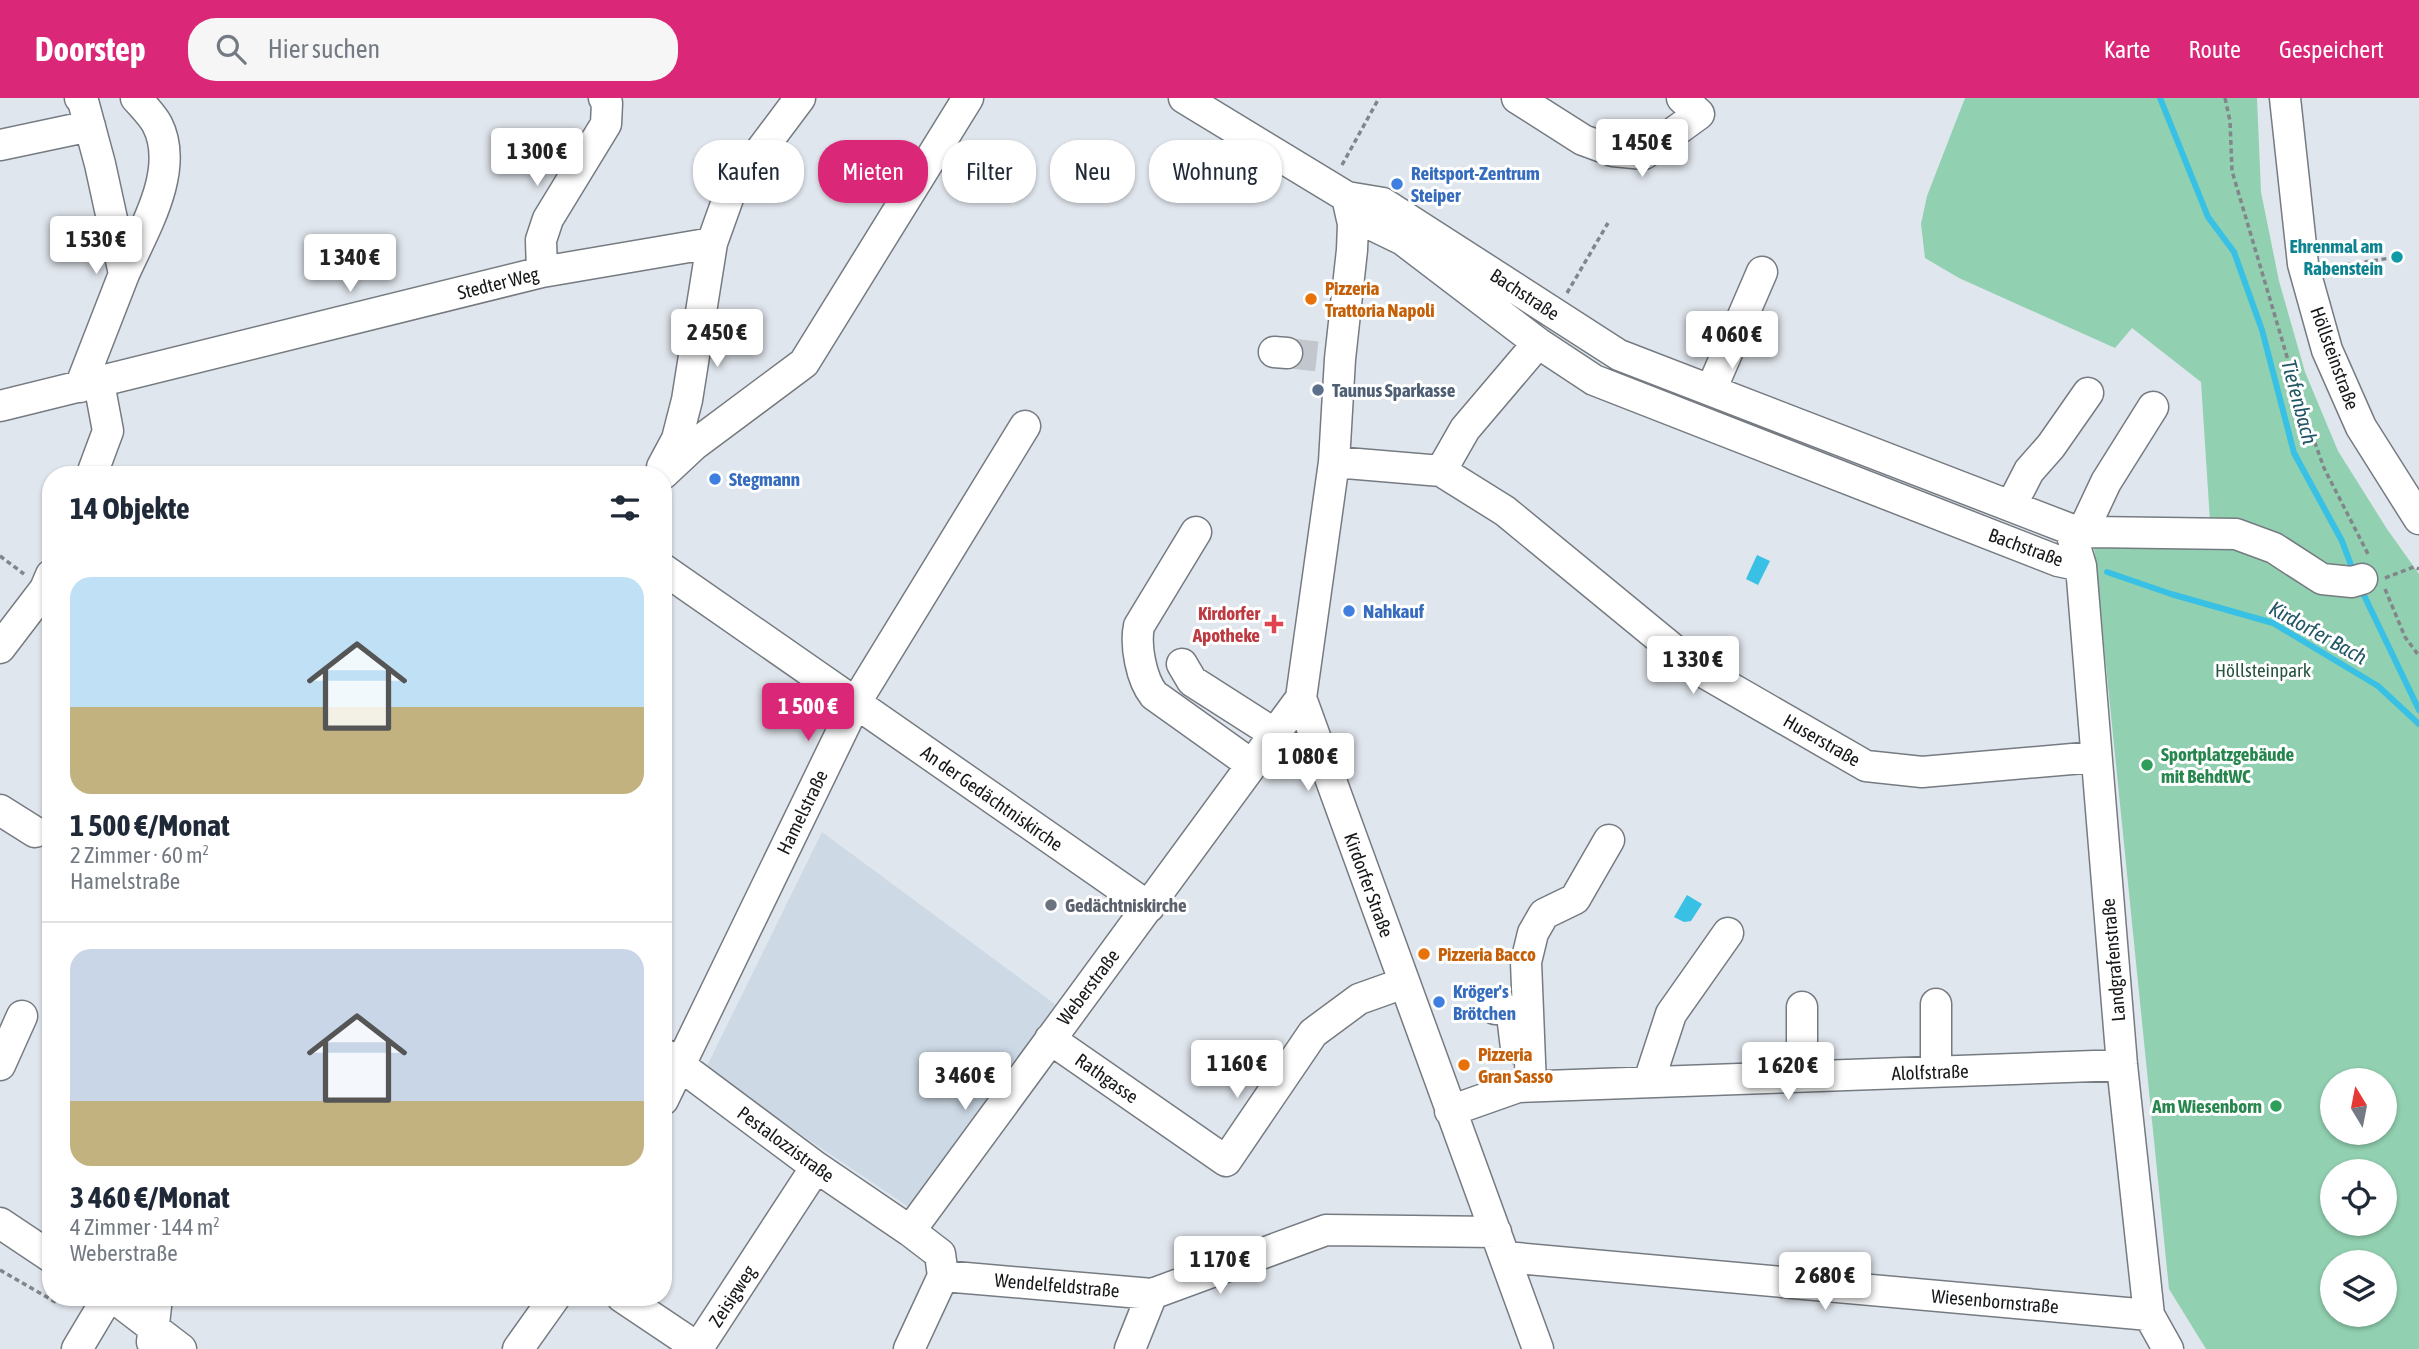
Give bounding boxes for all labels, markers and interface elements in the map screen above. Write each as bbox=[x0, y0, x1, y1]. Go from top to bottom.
search box bbox=[188, 18, 678, 81]
text: Doorstep bbox=[35, 30, 146, 68]
icon: search bbox=[212, 30, 250, 68]
text: Hier suchen bbox=[268, 34, 380, 64]
text: Karte bbox=[2104, 36, 2150, 63]
text: Route bbox=[2188, 36, 2241, 63]
text: Gespeichert bbox=[2279, 36, 2384, 63]
pin: 1 450 € bbox=[1577, 120, 1707, 179]
pin: 1 300 € bbox=[472, 129, 602, 188]
text: 1 450 € bbox=[1612, 129, 1672, 155]
text: 1 300 € bbox=[507, 138, 567, 164]
chip: Kaufen bbox=[693, 140, 804, 203]
chip: Mieten bbox=[818, 140, 928, 203]
chip: Filter bbox=[942, 140, 1036, 203]
chip: Neu bbox=[1050, 140, 1135, 203]
chip: Wohnung bbox=[1149, 140, 1282, 203]
place label: Reitsport-Zentrum Steiper bbox=[1411, 162, 1540, 206]
marker: Reitsport-Zentrum Steiper bbox=[1389, 176, 1405, 192]
pin: 1 530 € bbox=[31, 216, 161, 276]
text: 1 530 € bbox=[66, 226, 126, 252]
pin: 1 340 € bbox=[285, 234, 415, 294]
place label: Ehrenmal am Rabenstein bbox=[2290, 235, 2383, 279]
text: 1 340 € bbox=[320, 244, 380, 270]
marker: Ehrenmal am Rabenstein bbox=[2389, 249, 2405, 265]
street label: Stedter Weg bbox=[455, 262, 542, 304]
street label: Bachstraße bbox=[1486, 264, 1564, 324]
place label: Pizzeria Trattoria Napoli bbox=[1325, 277, 1435, 321]
marker: Pizzeria Trattoria Napoli bbox=[1303, 291, 1319, 307]
street label: Höllsteinstraße bbox=[2306, 303, 2364, 413]
pin: 2 450 € bbox=[652, 310, 782, 369]
pin: 4 060 € bbox=[1667, 312, 1797, 371]
text: 2 450 € bbox=[687, 319, 747, 345]
text: 4 060 € bbox=[1702, 321, 1762, 347]
water label: Tiefenbach bbox=[2277, 357, 2323, 447]
place label: Taunus Sparkasse bbox=[1332, 379, 1456, 401]
marker: Taunus Sparkasse bbox=[1310, 382, 1326, 398]
place label: Stegmann bbox=[729, 468, 800, 490]
marker: Stegmann bbox=[707, 471, 723, 487]
icon: filters bbox=[606, 489, 644, 527]
text: 14 Objekte bbox=[70, 491, 190, 525]
street label: Bachstraße bbox=[1986, 523, 2066, 571]
water label: Kirdorfer Bach bbox=[2266, 596, 2371, 669]
place label: Nahkauf bbox=[1363, 600, 1425, 622]
place label: Kirdorfer Apotheke bbox=[1192, 602, 1260, 646]
marker: Nahkauf bbox=[1341, 603, 1357, 619]
marker: Kirdorfer Apotheke bbox=[1266, 616, 1282, 632]
icon: home bbox=[294, 623, 420, 749]
pin: 1 330 € bbox=[1628, 636, 1758, 696]
text: 1 330 € bbox=[1663, 646, 1723, 672]
park label: Höllsteinpark bbox=[2215, 659, 2312, 681]
pin: 1 500 € bbox=[743, 684, 873, 743]
text: 1 500 € bbox=[778, 693, 838, 719]
street label: Huserstraße bbox=[1780, 709, 1864, 771]
pin: 1 080 € bbox=[1243, 734, 1373, 793]
street label: An der Gedächtniskirche bbox=[917, 741, 1067, 855]
text: 1 080 € bbox=[1278, 743, 1338, 769]
place label: Sportplatzgebäude mit BehdtWC bbox=[2161, 743, 2294, 787]
marker: Sportplatzgebäude mit BehdtWC bbox=[2139, 757, 2155, 773]
street label: Hamelstraße bbox=[772, 766, 832, 858]
text: 1 500 €/Monat bbox=[70, 808, 230, 842]
street label: Kirdorfer Straße bbox=[1340, 830, 1398, 940]
text: 2 Zimmer · 60 m² bbox=[70, 842, 209, 868]
text: Hamelstraße bbox=[70, 868, 180, 894]
place label: Gedächtniskirche bbox=[1065, 894, 1187, 916]
marker: Gedächtniskirche bbox=[1043, 897, 1059, 913]
street label: Landgrafenstraße bbox=[2097, 898, 2129, 1022]
place label: Pizzeria Bacco bbox=[1438, 943, 1536, 965]
street label: Weberstraße bbox=[1052, 945, 1124, 1029]
marker: Pizzeria Bacco bbox=[1416, 946, 1432, 962]
place label: Kröger's Brötchen bbox=[1453, 980, 1516, 1024]
marker: Kröger's Brötchen bbox=[1431, 994, 1447, 1010]
icon: home bbox=[294, 995, 420, 1121]
pin: 1 160 € bbox=[1172, 1040, 1302, 1100]
pin: 1 620 € bbox=[1723, 1042, 1853, 1102]
place label: Pizzeria Gran Sasso bbox=[1478, 1043, 1553, 1087]
street label: Rathgasse bbox=[1071, 1048, 1143, 1108]
text: 1 160 € bbox=[1207, 1050, 1267, 1076]
pin: 3 460 € bbox=[900, 1052, 1030, 1112]
text: 1 620 € bbox=[1758, 1052, 1818, 1078]
marker: Pizzeria Gran Sasso bbox=[1456, 1057, 1472, 1073]
street label: Alolfstraße bbox=[1891, 1060, 1969, 1084]
text: 3 460 € bbox=[935, 1062, 995, 1088]
north arrow bbox=[2320, 1068, 2398, 1144]
map controls bbox=[2320, 1068, 2397, 1327]
place label: Am Wiesenborn bbox=[2151, 1095, 2262, 1117]
marker: Am Wiesenborn bbox=[2268, 1098, 2284, 1114]
street label: Pestalozzistraße bbox=[733, 1102, 839, 1186]
button: locate bbox=[2320, 1159, 2397, 1236]
text: 3 460 €/Monat bbox=[70, 1180, 230, 1214]
text: 4 Zimmer · 144 m² bbox=[70, 1214, 220, 1240]
pin: 1 170 € bbox=[1155, 1236, 1285, 1296]
text: Weberstraße bbox=[70, 1240, 178, 1266]
text: 1 170 € bbox=[1190, 1246, 1250, 1272]
button: layers bbox=[2320, 1250, 2397, 1327]
pin: 2 680 € bbox=[1760, 1252, 1890, 1312]
street label: Zeisigweg bbox=[704, 1260, 760, 1331]
text: 2 680 € bbox=[1795, 1262, 1855, 1288]
street label: Wendelfeldstraße bbox=[994, 1269, 1120, 1301]
street label: Wiesenbornstraße bbox=[1930, 1284, 2060, 1318]

